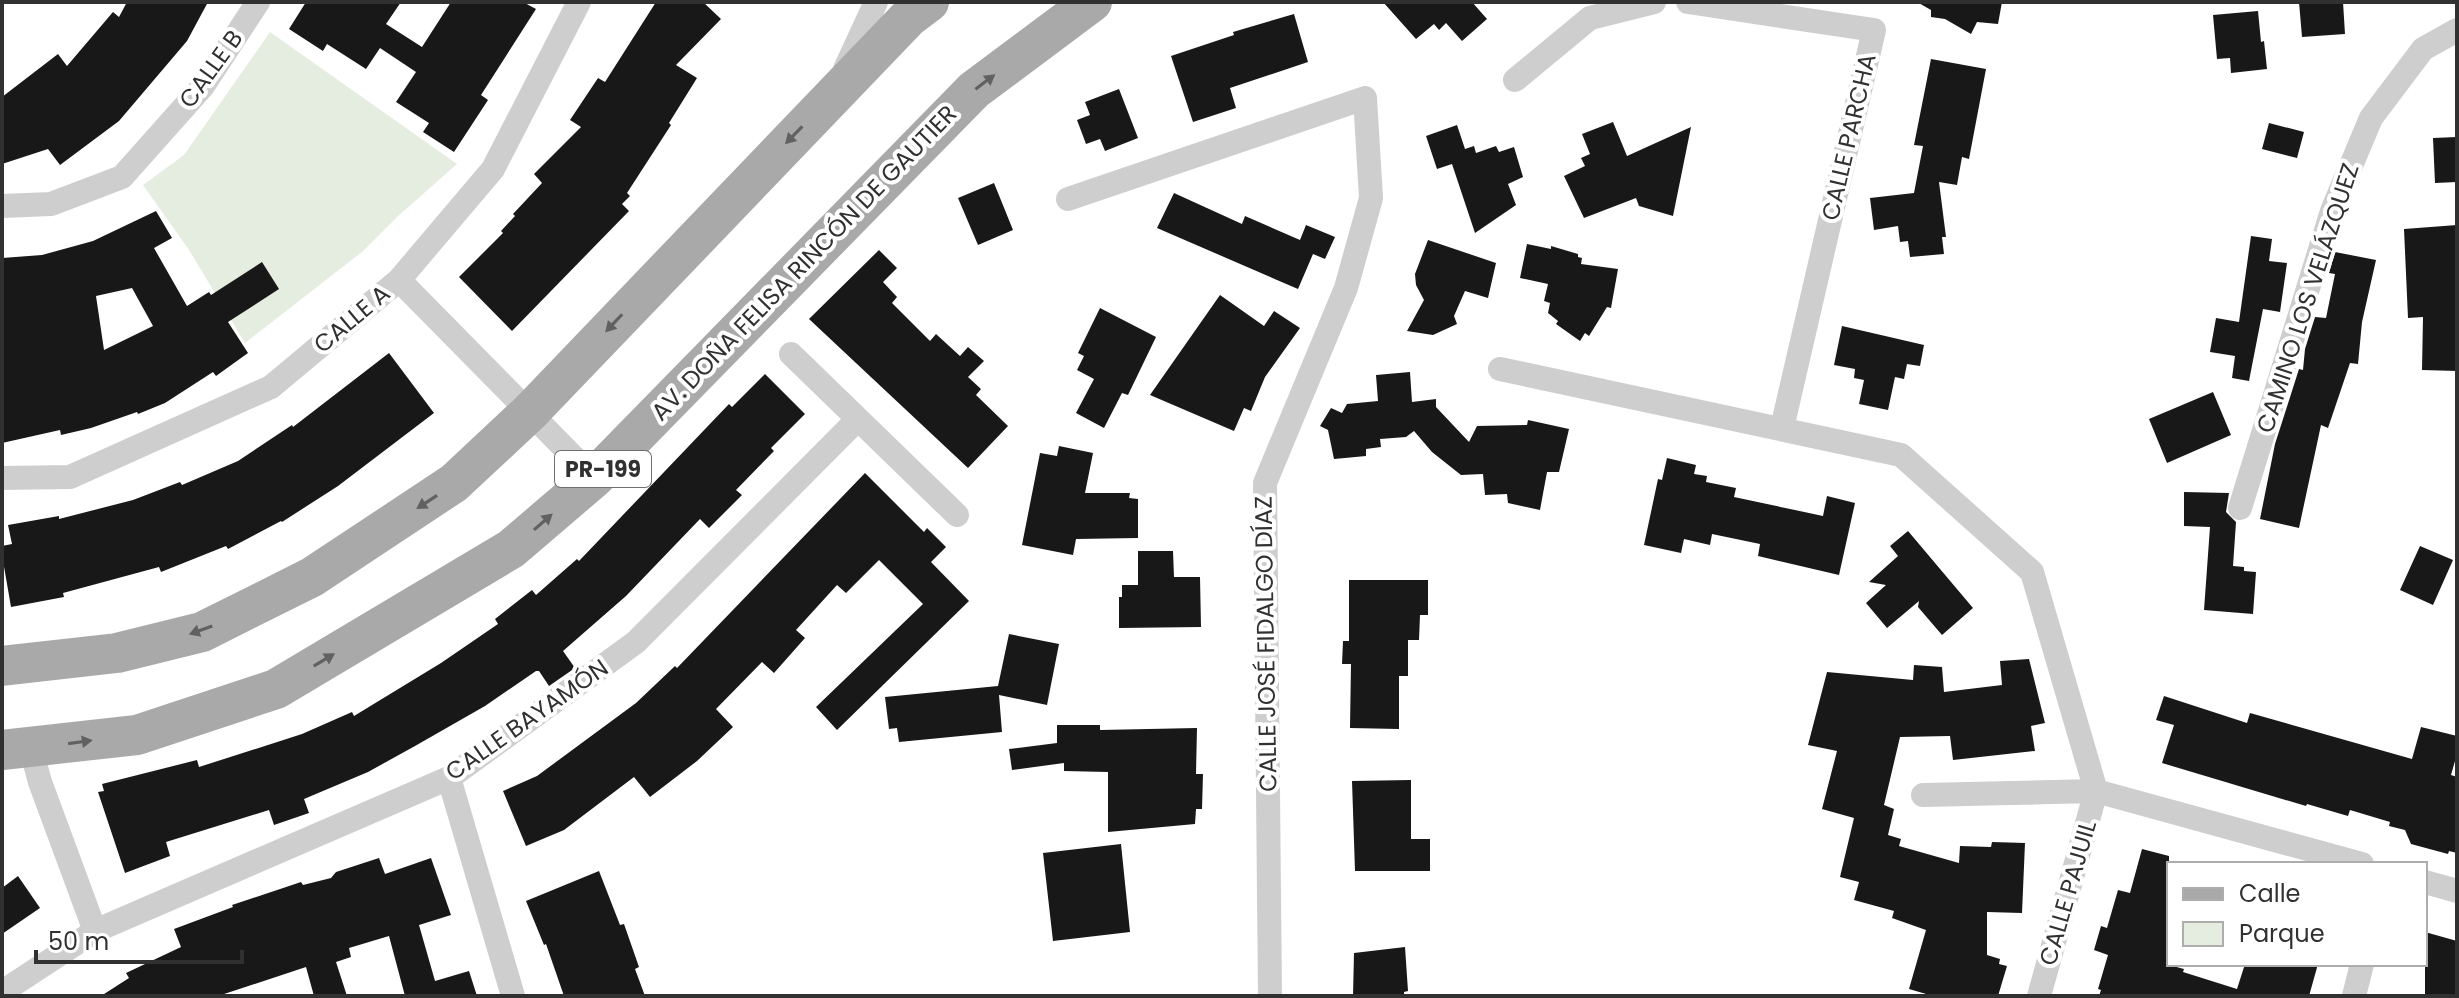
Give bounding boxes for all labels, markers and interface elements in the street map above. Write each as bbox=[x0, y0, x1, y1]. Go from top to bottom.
street label: CALLE B bbox=[171, 23, 250, 114]
street label: CALLE PARCHA bbox=[1813, 50, 1884, 223]
one-way arrow bbox=[975, 74, 996, 90]
street label: AV. DOÑA FELISA RINCÓN DE GAUTIER bbox=[643, 98, 964, 428]
one-way arrow bbox=[785, 125, 804, 144]
street label: CAMINO LOS VELÁZQUEZ bbox=[2248, 159, 2367, 437]
street label: CALLE A bbox=[306, 277, 397, 360]
one-way arrow bbox=[606, 313, 624, 332]
road number: PR-199 bbox=[555, 451, 651, 487]
one-way arrow bbox=[416, 494, 437, 509]
street label: CALLE JOSÉ FIDALGO DÍAZ bbox=[1246, 496, 1285, 792]
one-way arrow bbox=[533, 513, 553, 531]
one-way arrow bbox=[189, 624, 213, 637]
street label: CALLE BAYAMÓN bbox=[439, 651, 615, 788]
one-way arrow bbox=[313, 654, 335, 668]
one-way arrow bbox=[67, 735, 92, 748]
street label: CALLE PAJUIL bbox=[2031, 816, 2104, 969]
legend bbox=[2167, 862, 2427, 966]
text: Calle bbox=[2239, 877, 2300, 910]
scale bar bbox=[36, 914, 242, 964]
text: Parque bbox=[2239, 917, 2325, 950]
text: 50 m bbox=[48, 925, 109, 958]

